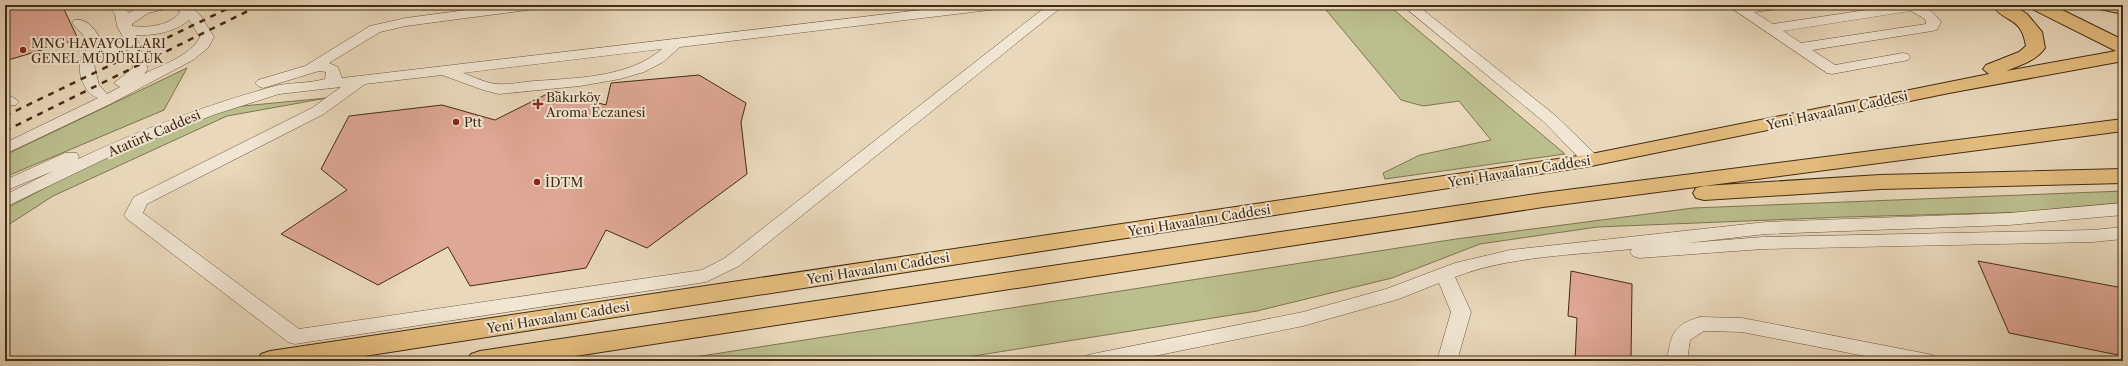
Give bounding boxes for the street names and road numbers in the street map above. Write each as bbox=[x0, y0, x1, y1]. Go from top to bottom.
street label: Yeni Havaalanı Caddesi bbox=[1764, 87, 1909, 133]
street label: Atatürk Caddesi bbox=[104, 106, 203, 160]
street label: Yeni Havaalanı Caddesi bbox=[1445, 152, 1592, 190]
street label: Yeni Havaalanı Caddesi bbox=[1125, 201, 1272, 239]
street label: Yeni Havaalanı Caddesi bbox=[804, 249, 951, 287]
street label: Yeni Havaalanı Caddesi bbox=[484, 298, 631, 336]

